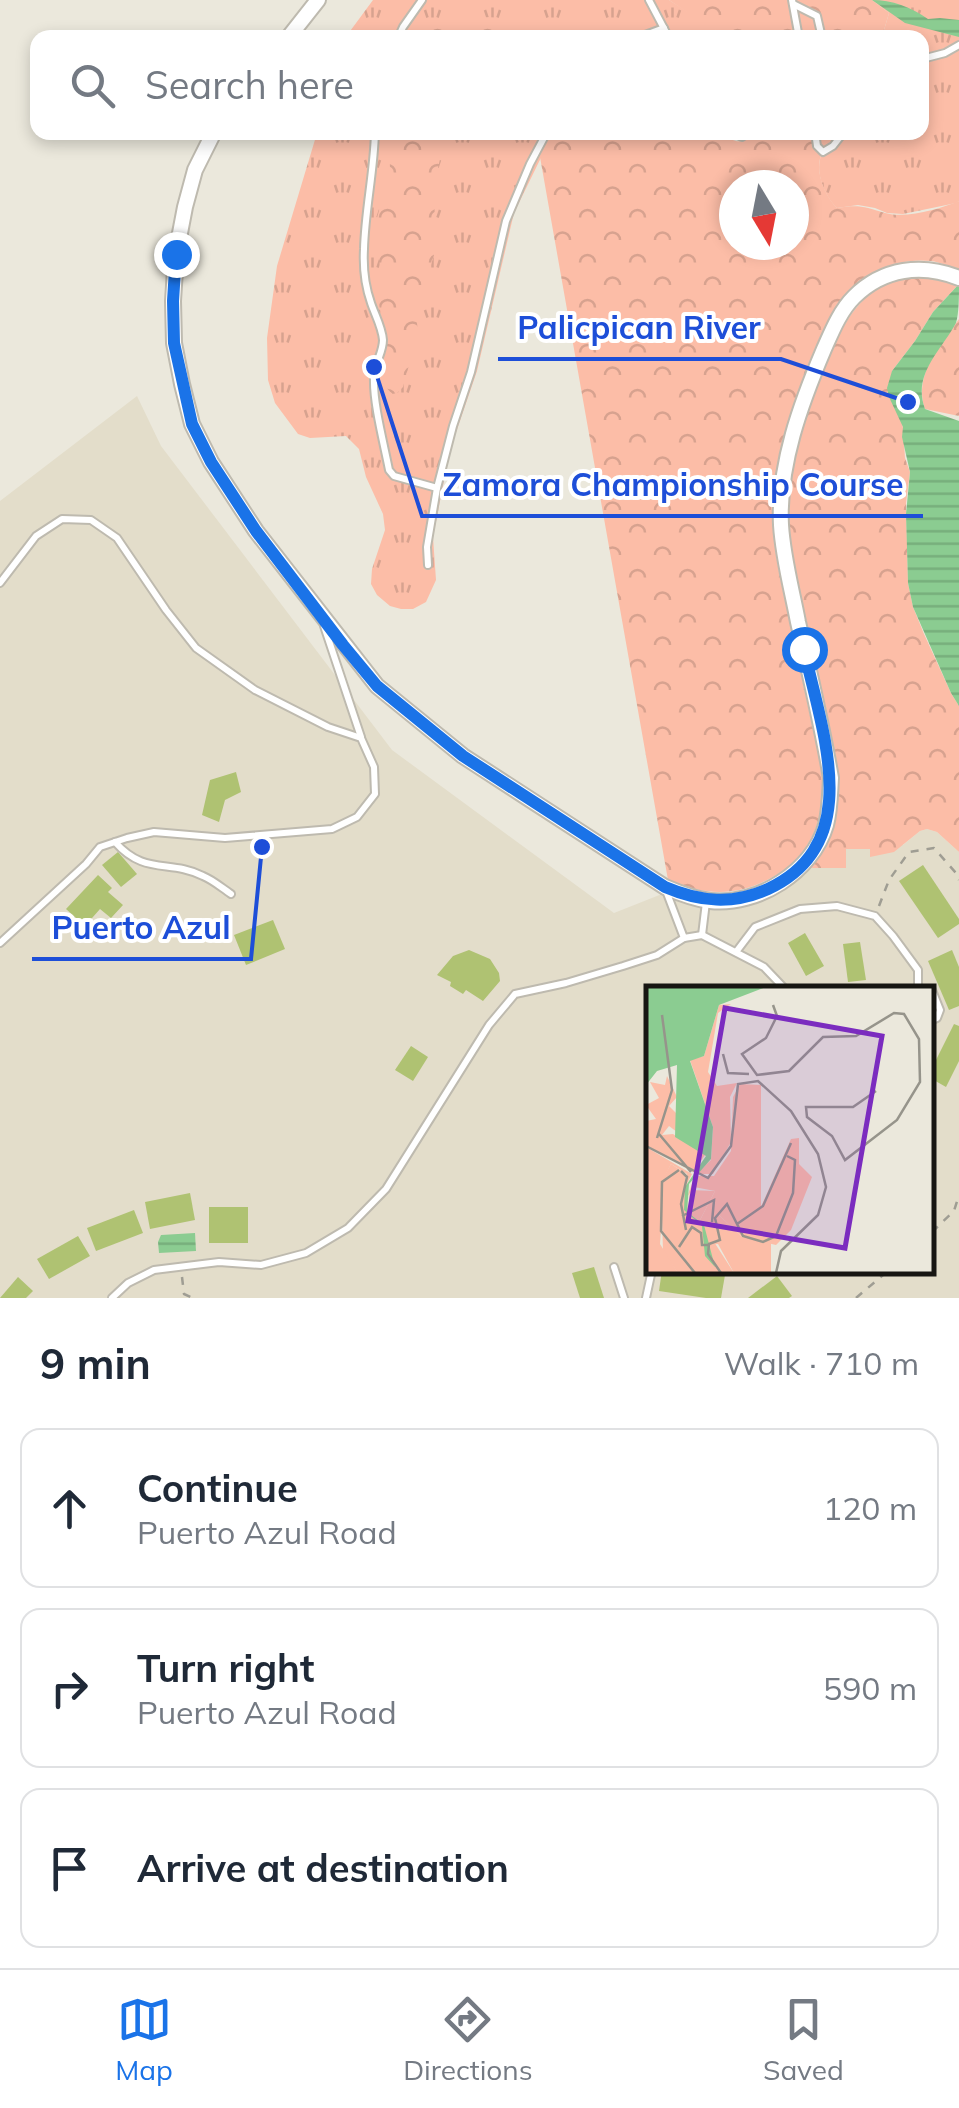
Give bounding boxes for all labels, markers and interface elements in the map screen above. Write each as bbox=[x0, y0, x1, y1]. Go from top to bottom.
search box bbox=[30, 30, 929, 140]
icon: search bbox=[65, 58, 120, 113]
text: Search here bbox=[145, 61, 354, 109]
north arrow bbox=[719, 170, 809, 260]
route end bbox=[154, 232, 200, 278]
callout: Palicpican River bbox=[498, 297, 781, 359]
text: Palicpican River bbox=[517, 307, 761, 347]
callout: Zamora Championship Course bbox=[422, 454, 923, 516]
text: Zamora Championship Course bbox=[442, 464, 904, 504]
route start bbox=[782, 627, 828, 673]
callout: Puerto Azul bbox=[32, 897, 251, 959]
text: Puerto Azul bbox=[51, 907, 231, 947]
inset map bbox=[646, 986, 934, 1273]
text: 9 min bbox=[40, 1337, 151, 1390]
text: Walk · 710 m bbox=[724, 1343, 919, 1383]
text: Continue bbox=[137, 1464, 298, 1512]
icon: ahead bbox=[42, 1481, 97, 1536]
text: 120 m bbox=[823, 1488, 917, 1528]
text: Puerto Azul Road bbox=[137, 1512, 397, 1552]
text: Turn right bbox=[137, 1644, 314, 1692]
icon: right bbox=[42, 1661, 97, 1716]
text: 590 m bbox=[823, 1668, 917, 1708]
text: Puerto Azul Road bbox=[137, 1692, 397, 1732]
icon: arrive bbox=[42, 1841, 97, 1896]
text: Arrive at destination bbox=[137, 1844, 509, 1892]
tab: Map bbox=[115, 1992, 173, 2087]
tab: Directions bbox=[403, 1992, 533, 2087]
tab: Saved bbox=[763, 1992, 844, 2087]

